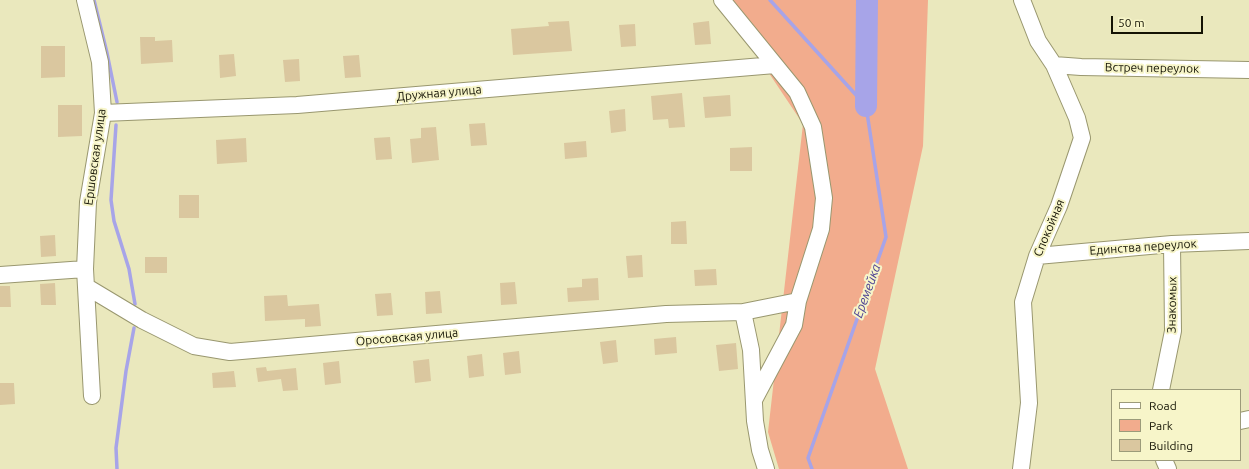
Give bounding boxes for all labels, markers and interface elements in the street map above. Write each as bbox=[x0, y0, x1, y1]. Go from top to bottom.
scale bar bbox=[1113, 8, 1205, 34]
text: 50 m bbox=[1118, 16, 1145, 29]
street label: Встреч переулок bbox=[1105, 60, 1199, 76]
street label: Дружная улица bbox=[396, 82, 482, 104]
street label: Ершовская улица bbox=[81, 108, 109, 206]
street label: Спокойная bbox=[1030, 197, 1068, 259]
street label: Единства переулок bbox=[1089, 236, 1197, 258]
water label: Еремейка bbox=[850, 262, 884, 320]
street label: Знакомых bbox=[1164, 277, 1180, 333]
street label: Оросовская улица bbox=[355, 325, 459, 349]
legend bbox=[1111, 389, 1241, 461]
text: Road bbox=[1149, 399, 1177, 412]
text: Park bbox=[1149, 419, 1173, 432]
text: Building bbox=[1149, 439, 1193, 452]

